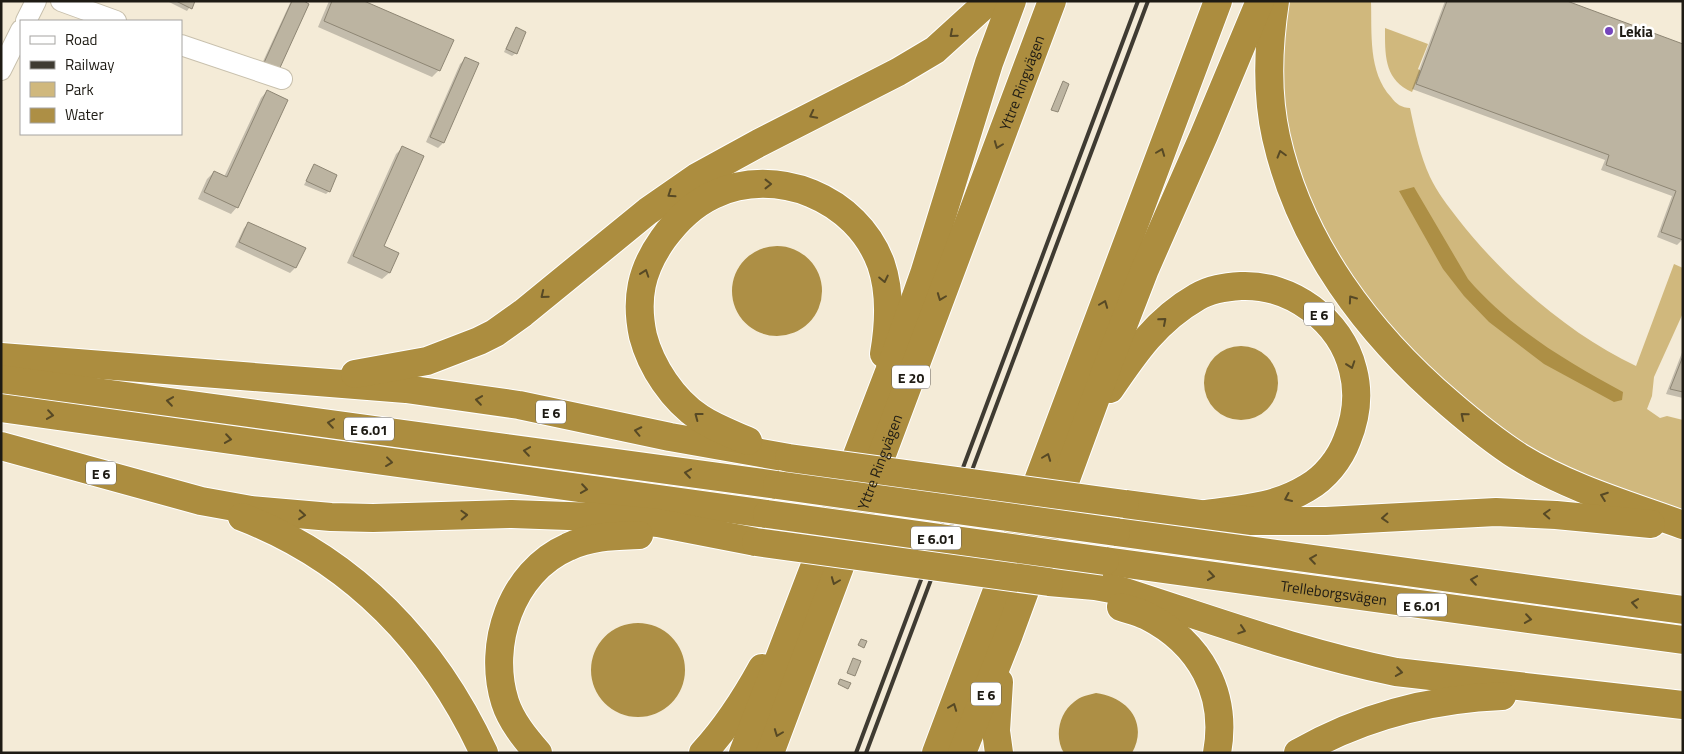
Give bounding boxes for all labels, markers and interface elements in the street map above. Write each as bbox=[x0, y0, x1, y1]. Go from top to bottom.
legend bbox=[20, 20, 182, 135]
place label: Lekia bbox=[1619, 20, 1653, 43]
marker: Lekia bbox=[1603, 25, 1615, 37]
text: Road bbox=[65, 28, 97, 51]
one-way arrow bbox=[950, 28, 959, 37]
street label: Yttre Ringvägen bbox=[993, 31, 1050, 134]
text: Railway bbox=[65, 53, 115, 76]
text: Park bbox=[65, 78, 94, 101]
text: Water bbox=[65, 103, 104, 126]
one-way arrow bbox=[809, 109, 818, 119]
one-way arrow bbox=[994, 140, 1004, 149]
one-way arrow bbox=[1155, 149, 1165, 157]
one-way arrow bbox=[1276, 151, 1286, 159]
one-way arrow bbox=[764, 179, 772, 189]
one-way arrow bbox=[668, 188, 677, 197]
one-way arrow bbox=[640, 269, 650, 278]
one-way arrow bbox=[878, 274, 889, 283]
one-way arrow bbox=[541, 290, 550, 299]
one-way arrow bbox=[937, 293, 947, 301]
one-way arrow bbox=[1349, 296, 1358, 305]
one-way arrow bbox=[1098, 301, 1108, 309]
road number: E 6 bbox=[1304, 302, 1334, 326]
one-way arrow bbox=[1158, 318, 1167, 327]
one-way arrow bbox=[1345, 360, 1355, 368]
road number: E 20 bbox=[892, 366, 930, 388]
one-way arrow bbox=[474, 395, 483, 405]
one-way arrow bbox=[166, 396, 174, 407]
road number: E 6 bbox=[536, 401, 566, 424]
one-way arrow bbox=[46, 409, 54, 420]
street label: Yttre Ringvägen bbox=[851, 411, 908, 513]
one-way arrow bbox=[695, 413, 704, 421]
one-way arrow bbox=[1461, 413, 1470, 422]
road number: E 6.01 bbox=[344, 418, 394, 440]
one-way arrow bbox=[327, 419, 336, 429]
one-way arrow bbox=[633, 426, 642, 437]
one-way arrow bbox=[224, 434, 232, 444]
one-way arrow bbox=[523, 446, 531, 456]
one-way arrow bbox=[1041, 453, 1051, 461]
one-way arrow bbox=[385, 456, 393, 467]
road number: E 6 bbox=[86, 462, 116, 484]
one-way arrow bbox=[683, 468, 691, 479]
one-way arrow bbox=[581, 483, 589, 494]
one-way arrow bbox=[1284, 491, 1293, 502]
one-way arrow bbox=[1600, 492, 1609, 502]
one-way arrow bbox=[298, 509, 306, 520]
one-way arrow bbox=[1543, 509, 1551, 520]
one-way arrow bbox=[460, 510, 468, 520]
one-way arrow bbox=[1381, 513, 1389, 524]
road number: E 6.01 bbox=[911, 526, 961, 550]
one-way arrow bbox=[1308, 554, 1317, 564]
one-way arrow bbox=[1206, 570, 1215, 580]
street label: Trelleborgsvägen bbox=[1279, 574, 1389, 611]
one-way arrow bbox=[831, 576, 841, 584]
one-way arrow bbox=[1469, 576, 1478, 586]
road number: E 6.01 bbox=[1397, 594, 1447, 616]
one-way arrow bbox=[1630, 598, 1639, 608]
one-way arrow bbox=[1523, 614, 1532, 624]
one-way arrow bbox=[1237, 625, 1246, 635]
one-way arrow bbox=[1395, 666, 1403, 677]
road number: E 6 bbox=[971, 682, 1001, 706]
one-way arrow bbox=[947, 703, 957, 712]
one-way arrow bbox=[774, 728, 784, 737]

